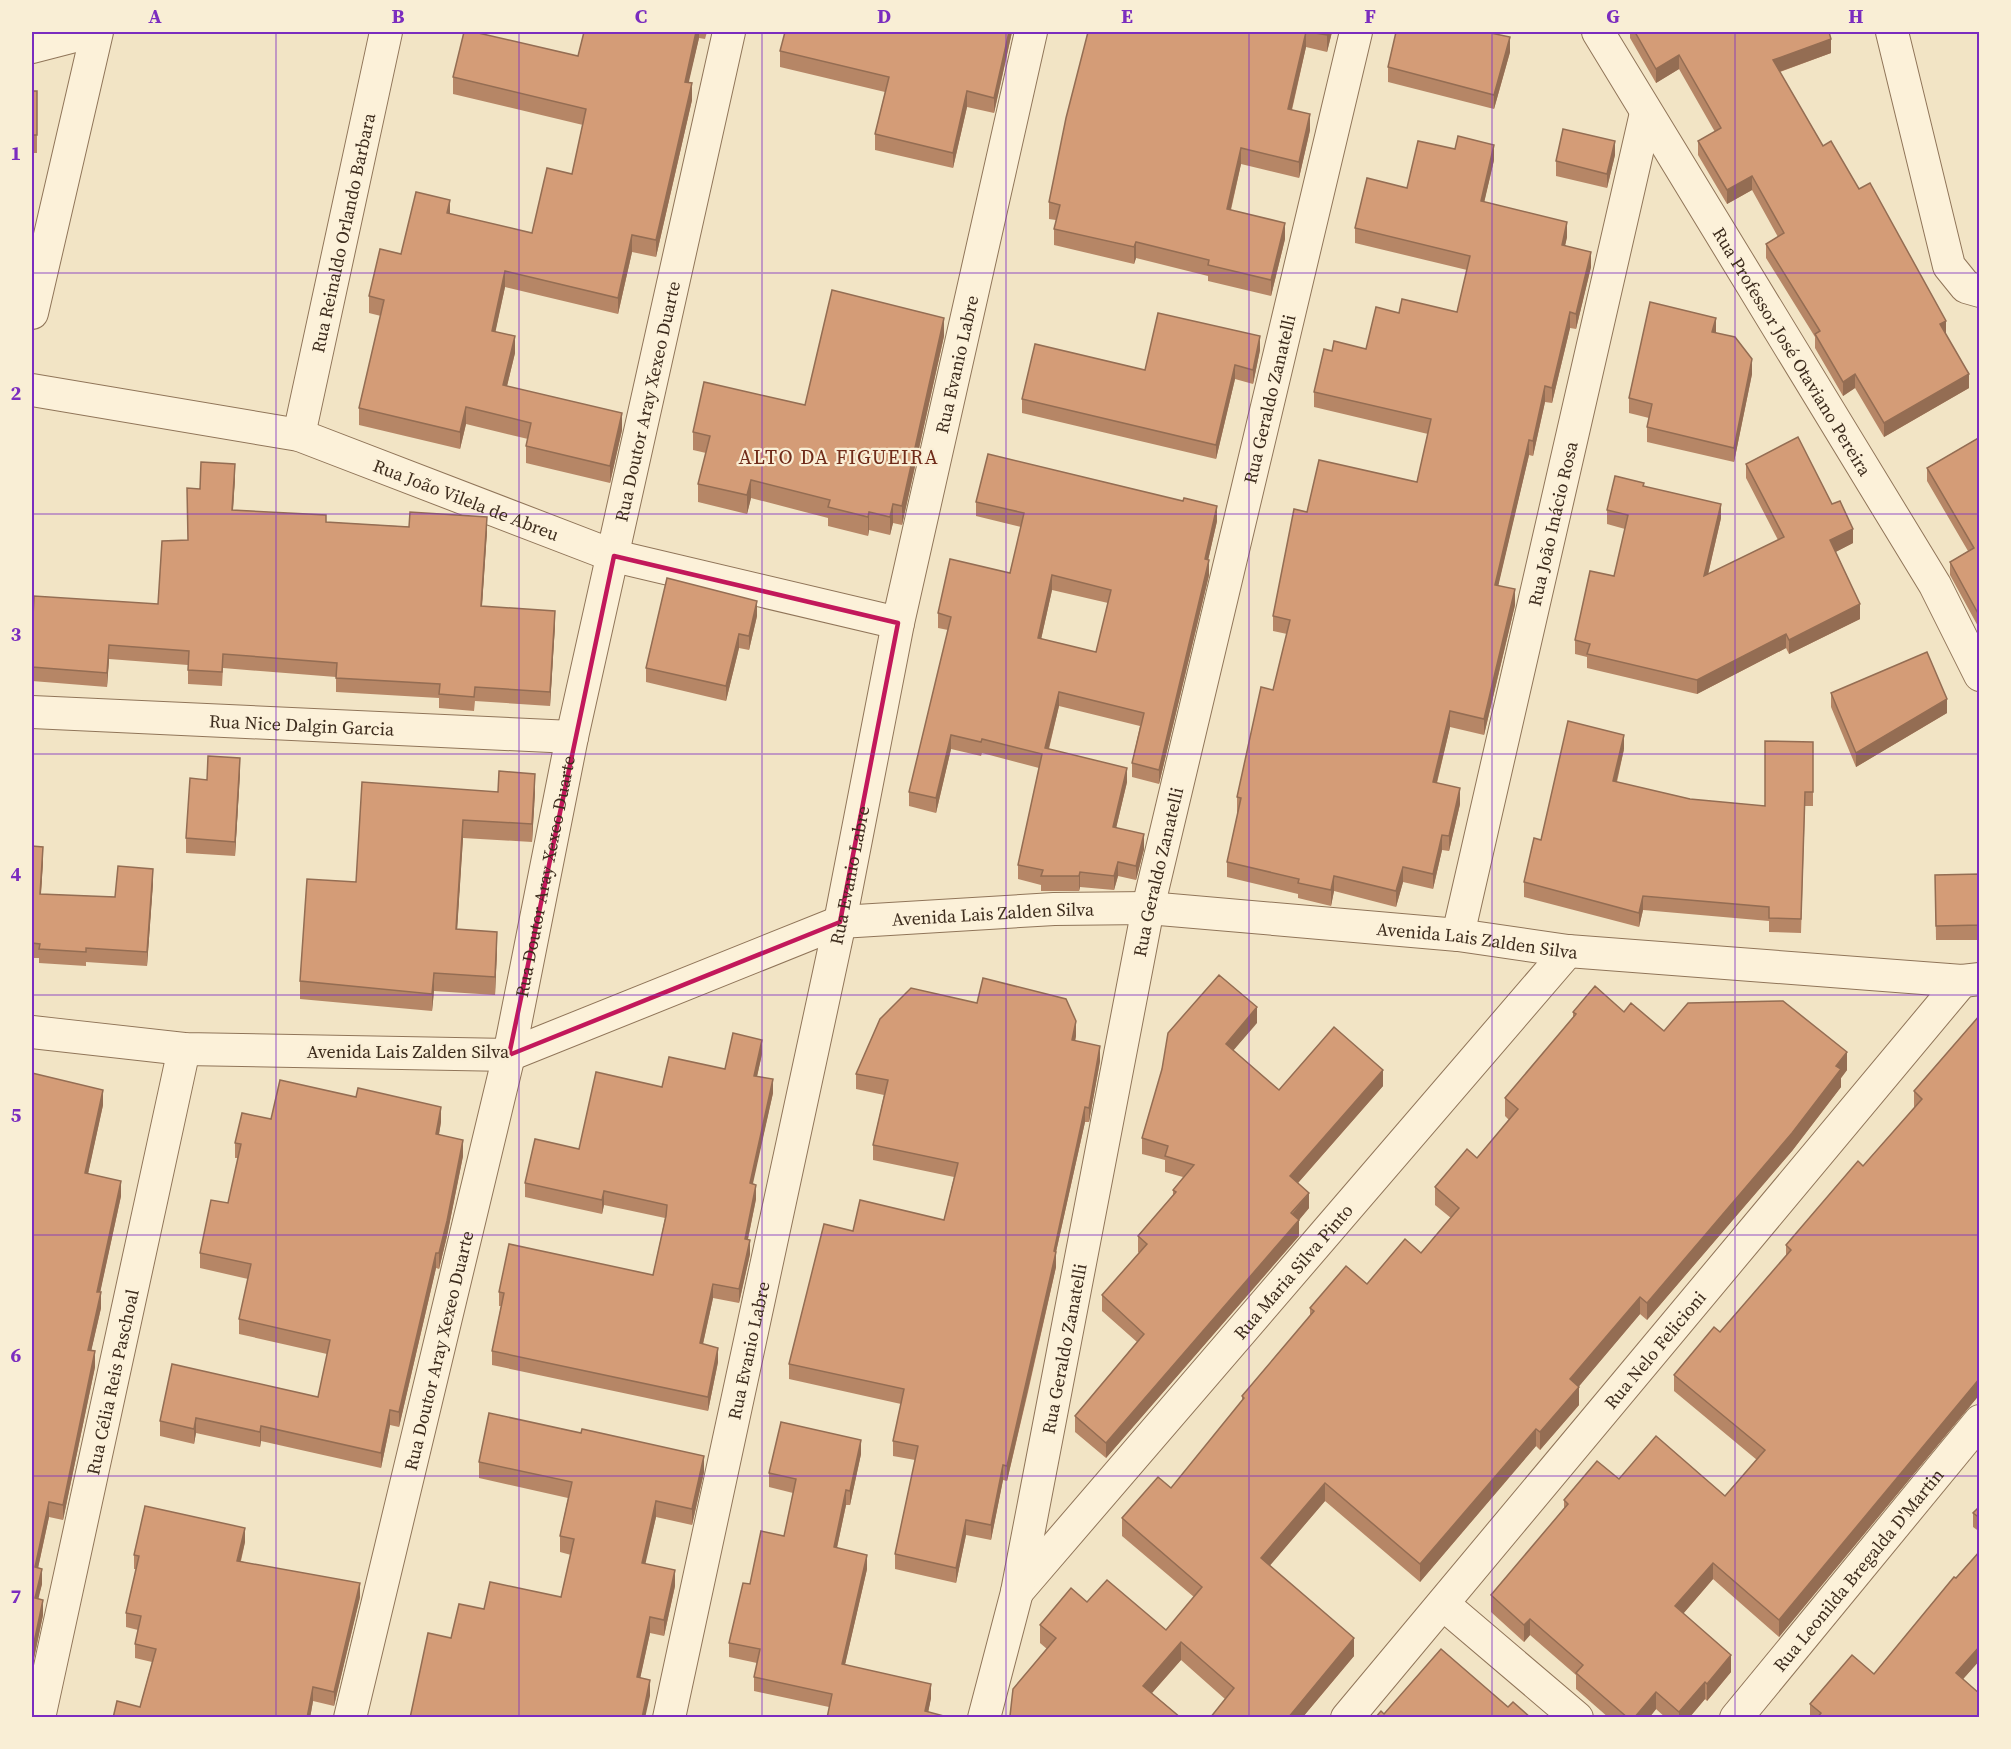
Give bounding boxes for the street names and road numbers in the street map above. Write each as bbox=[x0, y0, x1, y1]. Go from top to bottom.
street label: Rua Reinaldo Orlando Barbara bbox=[305, 110, 381, 355]
street label: Rua Professor José Otaviano Pereira bbox=[1707, 222, 1878, 481]
street label: Rua Doutor Aray Xexeo Duarte bbox=[608, 279, 686, 524]
street label: Rua Evanio Labre bbox=[929, 293, 984, 436]
street label: Rua Geraldo Zanatelli bbox=[1237, 312, 1301, 486]
street label: Rua João Inácio Rosa bbox=[1521, 438, 1583, 608]
street label: Rua João Vilela de Abreu bbox=[370, 452, 563, 546]
street label: Rua Nice Dalgin Garcia bbox=[209, 708, 396, 741]
street label: Rua Doutor Aray Xexeo Duarte bbox=[508, 753, 581, 999]
street label: Rua Geraldo Zanatelli bbox=[1126, 785, 1189, 959]
street label: Rua Evanio Labre bbox=[823, 803, 875, 947]
street label: Avenida Lais Zalden Silva bbox=[891, 896, 1095, 931]
street label: Avenida Lais Zalden Silva bbox=[1376, 915, 1580, 964]
street label: Avenida Lais Zalden Silva bbox=[307, 1039, 510, 1064]
street label: Rua Maria Silva Pinto bbox=[1227, 1198, 1358, 1344]
street label: Rua Doutor Aray Xexeo Duarte bbox=[397, 1228, 479, 1473]
street label: Rua Geraldo Zanatelli bbox=[1035, 1261, 1092, 1436]
street label: Rua Evanio Labre bbox=[721, 1279, 775, 1422]
street label: Rua Nelo Felicioni bbox=[1598, 1285, 1711, 1414]
street label: Rua Célia Reis Paschoal bbox=[80, 1287, 144, 1477]
street label: Rua Leonilda Bregalda D'Martin bbox=[1767, 1463, 1949, 1677]

